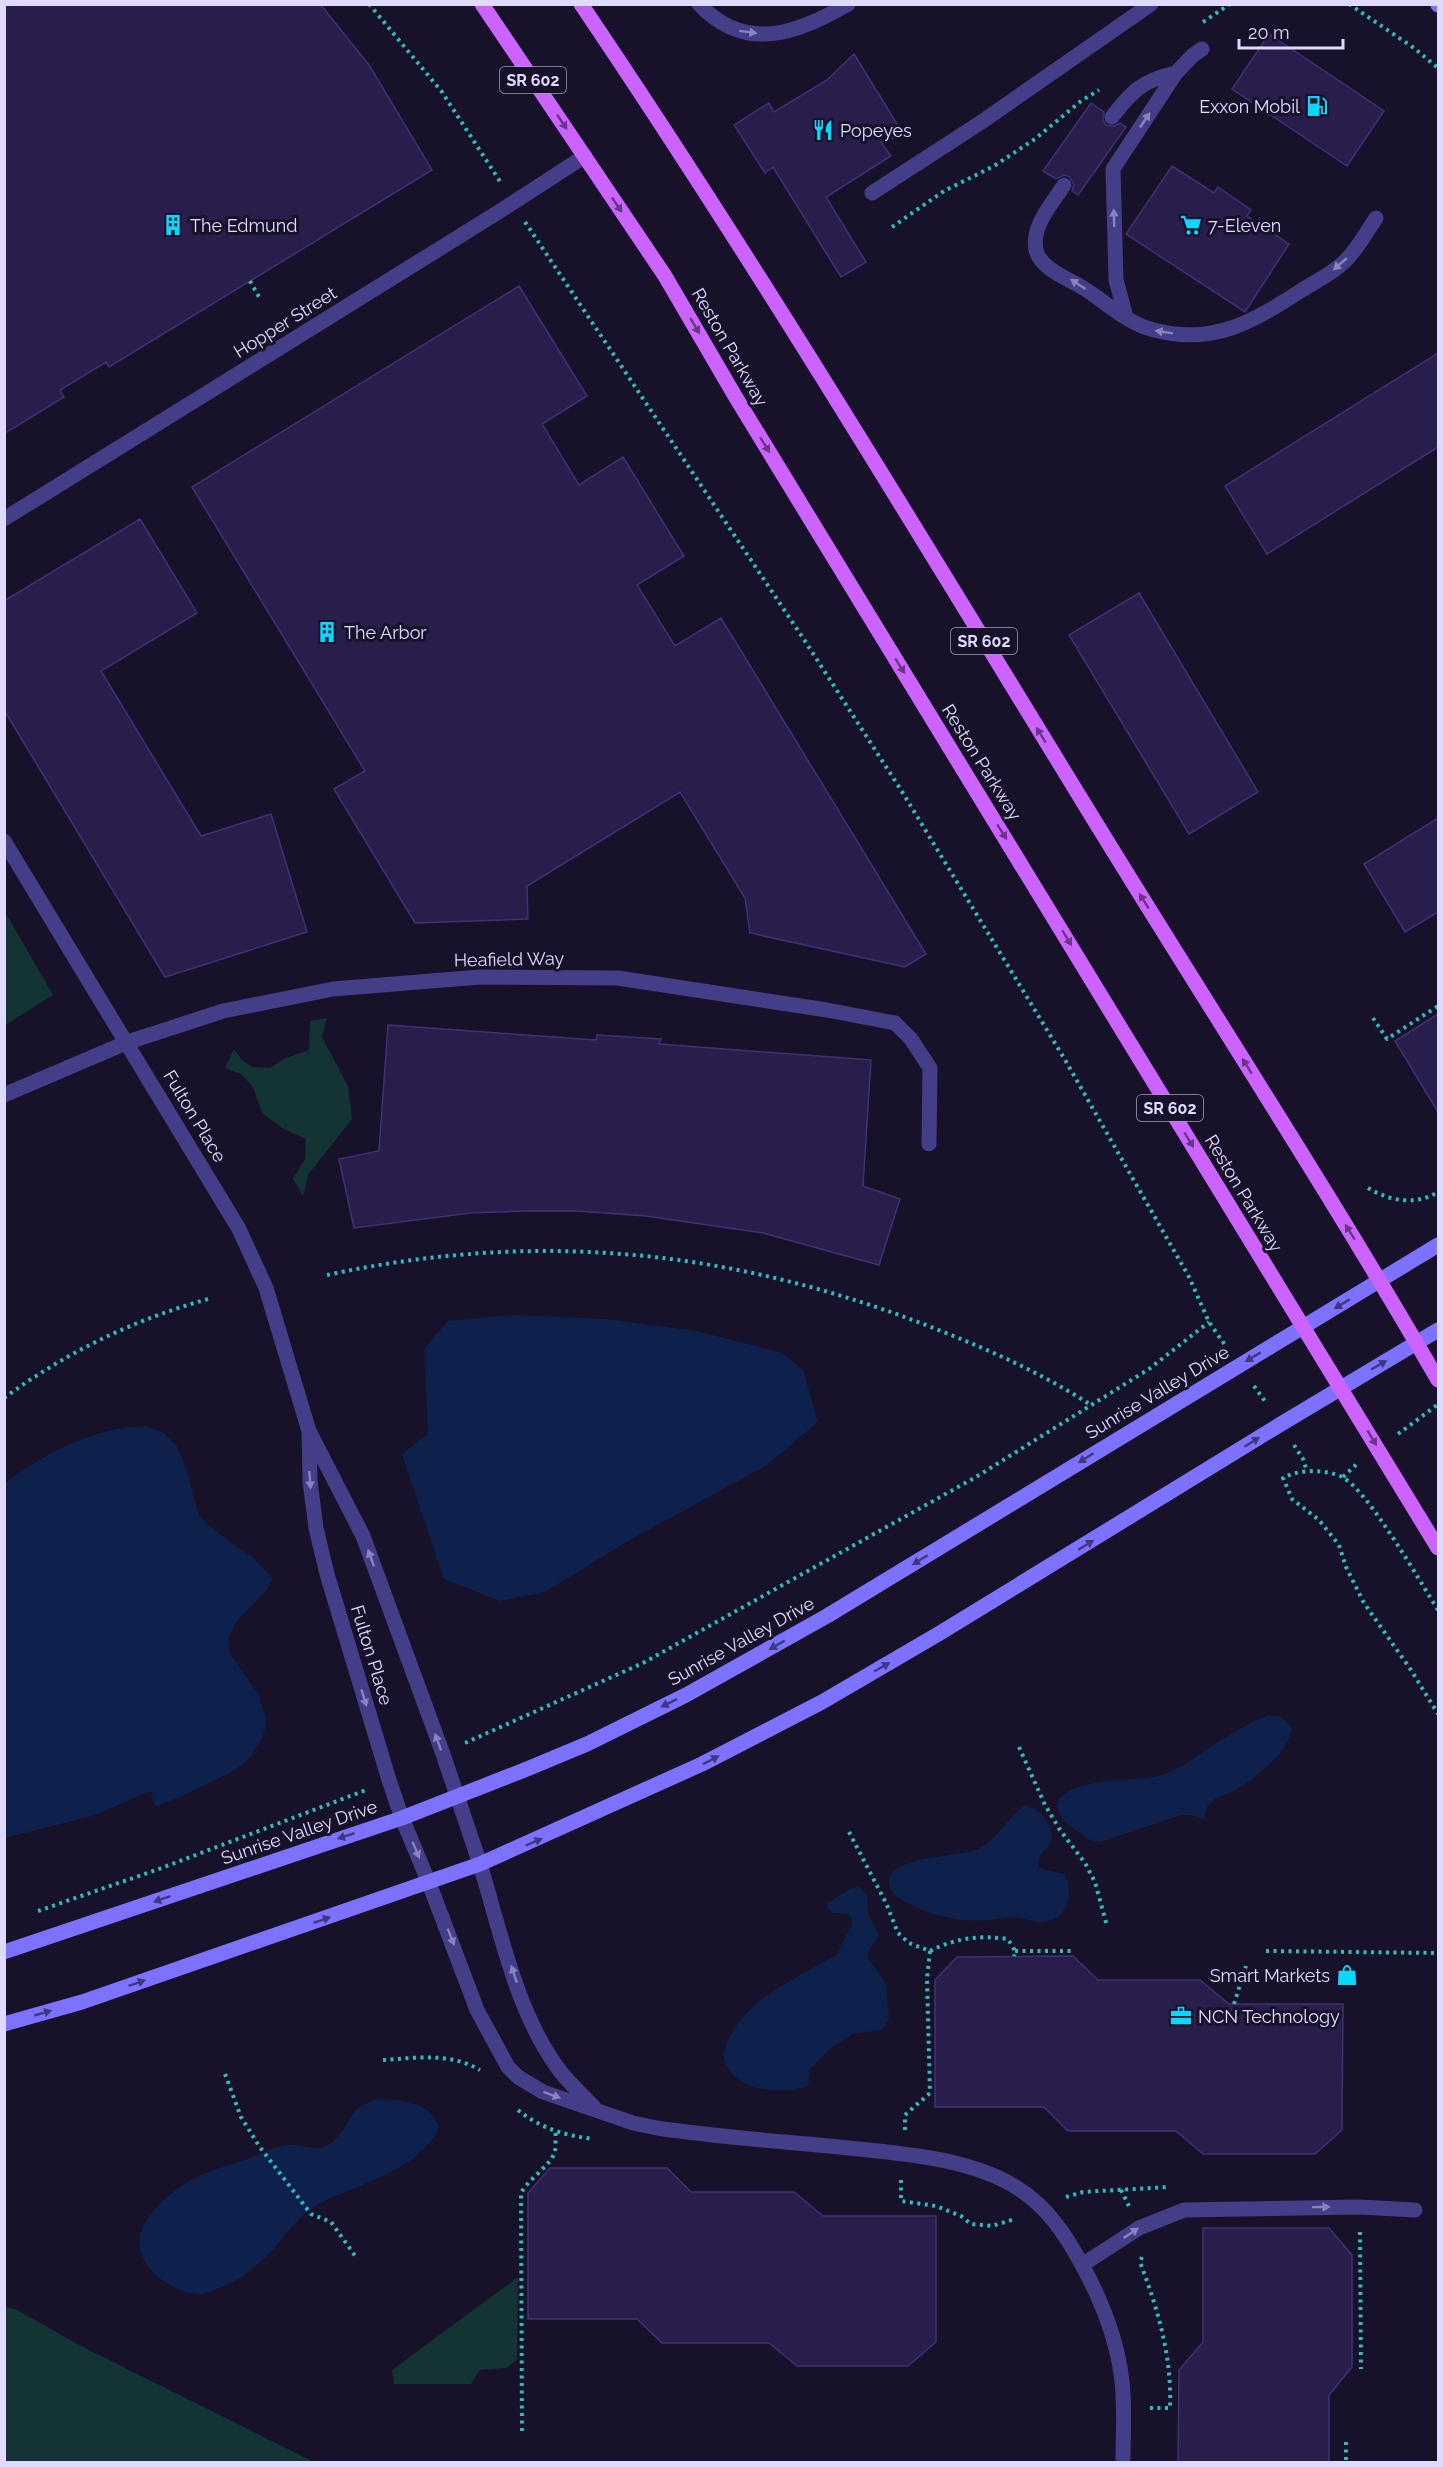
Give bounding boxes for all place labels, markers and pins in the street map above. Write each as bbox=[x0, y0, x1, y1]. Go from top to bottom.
fuel station icon: Exxon Mobil bbox=[1305, 94, 1329, 118]
place label: Exxon Mobil bbox=[1199, 96, 1300, 117]
restaurant icon: Popeyes bbox=[811, 118, 835, 142]
place label: Popeyes bbox=[840, 120, 912, 141]
building icon: The Edmund bbox=[161, 213, 185, 237]
supermarket icon: 7-Eleven bbox=[1179, 213, 1203, 237]
place label: The Edmund bbox=[190, 215, 297, 236]
place label: 7-Eleven bbox=[1208, 215, 1281, 236]
building icon: The Arbor bbox=[315, 620, 339, 644]
place label: The Arbor bbox=[344, 622, 427, 643]
shop icon: Smart Markets bbox=[1335, 1963, 1359, 1987]
place label: Smart Markets bbox=[1210, 1965, 1330, 1986]
office icon: NCN Technology bbox=[1169, 2004, 1193, 2028]
place label: NCN Technology bbox=[1198, 2006, 1340, 2027]

